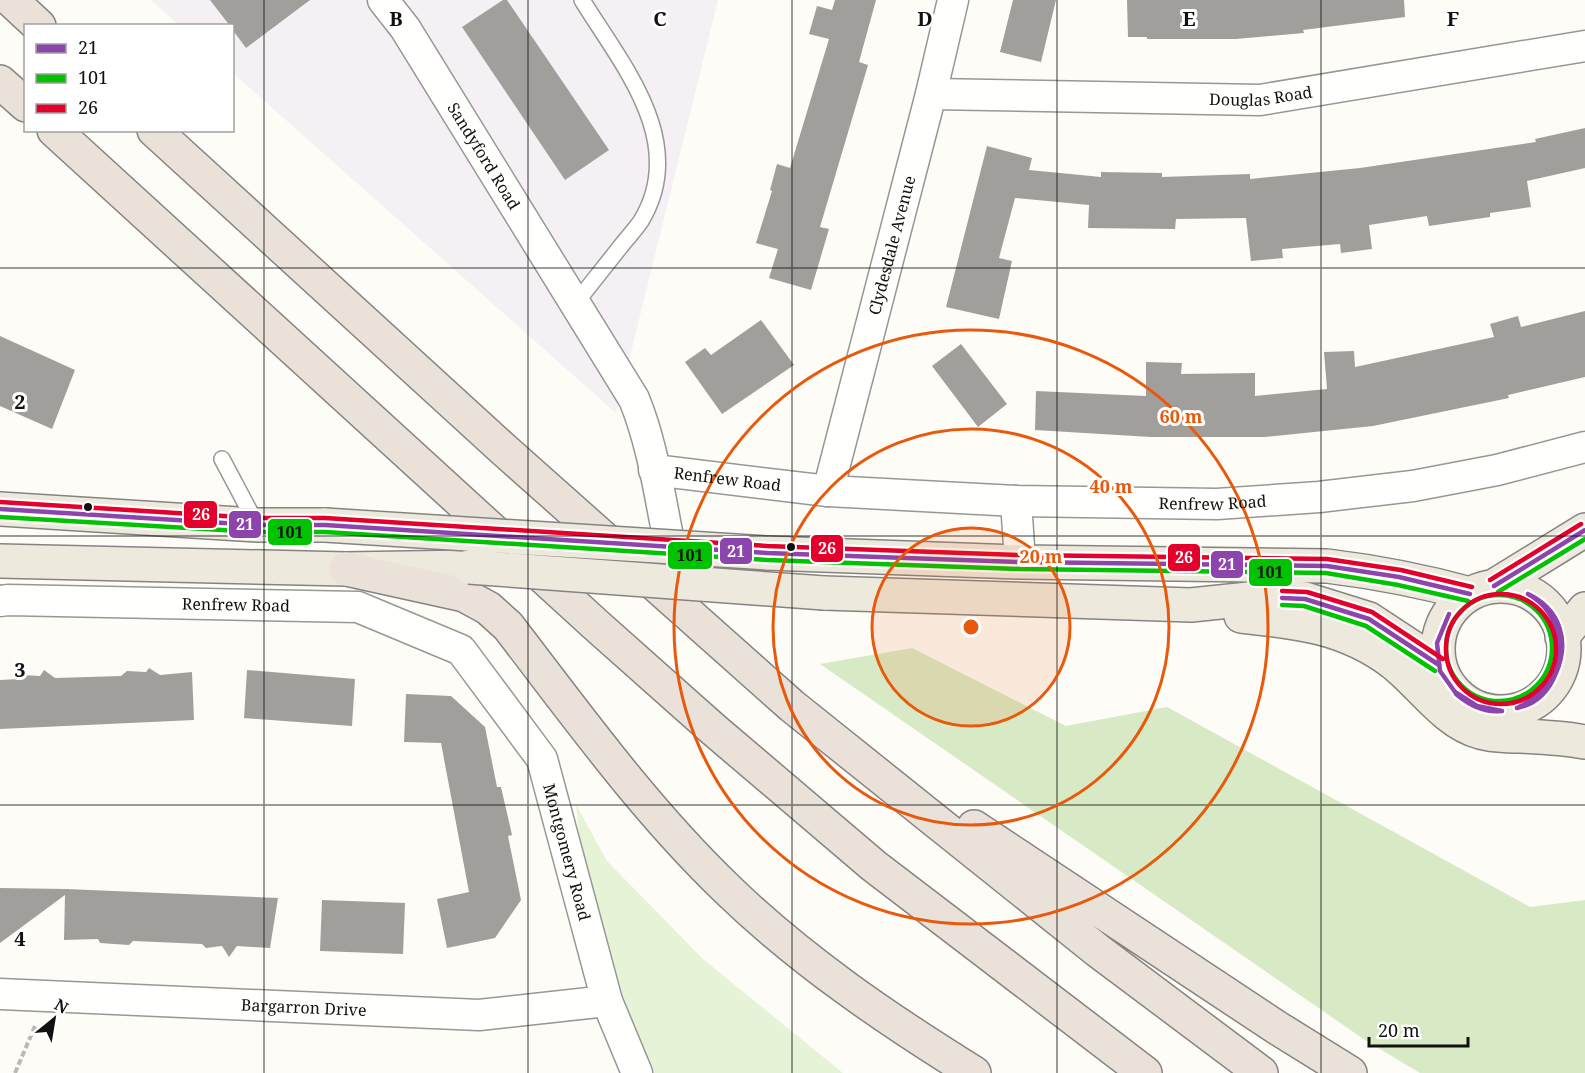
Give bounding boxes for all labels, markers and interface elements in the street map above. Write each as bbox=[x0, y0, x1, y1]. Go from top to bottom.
text: B bbox=[389, 5, 403, 32]
text: C bbox=[653, 5, 667, 32]
text: D bbox=[917, 5, 933, 32]
text: E bbox=[1182, 5, 1196, 32]
text: F bbox=[1447, 5, 1459, 32]
legend bbox=[24, 24, 234, 132]
text: 21 bbox=[78, 35, 98, 59]
text: 101 bbox=[78, 65, 108, 89]
street label: Douglas Road bbox=[1209, 80, 1314, 111]
text: 26 bbox=[78, 95, 98, 119]
street label: Sandyford Road bbox=[443, 98, 526, 214]
street label: Clydesdale Avenue bbox=[863, 173, 920, 317]
text: 2 bbox=[14, 388, 26, 415]
text: 60 m bbox=[1160, 404, 1203, 428]
street label: Renfrew Road bbox=[673, 461, 783, 496]
text: 40 m bbox=[1090, 474, 1133, 498]
street label: Renfrew Road bbox=[1158, 490, 1267, 515]
line badge: 26 bbox=[183, 500, 218, 529]
unlabelled marker bbox=[82, 501, 94, 513]
text: 26 bbox=[192, 503, 210, 525]
line badge: 21 bbox=[228, 510, 262, 539]
text: 21 bbox=[236, 513, 254, 535]
line badge: 101 bbox=[267, 518, 313, 546]
text: 101 bbox=[276, 521, 304, 543]
line badge: 26 bbox=[810, 534, 844, 563]
line badge: 21 bbox=[719, 537, 753, 565]
text: 26 bbox=[818, 537, 836, 559]
text: 21 bbox=[727, 540, 745, 562]
line badge: 101 bbox=[667, 541, 713, 570]
unlabelled marker bbox=[785, 541, 797, 553]
line badge: 26 bbox=[1167, 543, 1201, 572]
text: 101 bbox=[676, 544, 704, 566]
text: 20 m bbox=[1020, 544, 1063, 568]
text: 26 bbox=[1175, 546, 1193, 568]
line badge: 21 bbox=[1210, 550, 1244, 579]
text: 21 bbox=[1218, 553, 1236, 575]
line badge: 101 bbox=[1248, 558, 1293, 587]
text: 101 bbox=[1256, 561, 1284, 583]
street label: Renfrew Road bbox=[182, 592, 290, 617]
centre of rings bbox=[961, 617, 981, 637]
text: 3 bbox=[14, 656, 26, 683]
street label: Montgomery Road bbox=[538, 781, 596, 923]
text: 4 bbox=[14, 925, 26, 952]
north arrow bbox=[24, 989, 84, 1049]
text: N bbox=[51, 993, 73, 1019]
street label: Bargarron Drive bbox=[240, 994, 367, 1021]
scale bar bbox=[1369, 1010, 1468, 1048]
text: 20 m bbox=[1378, 1018, 1420, 1042]

